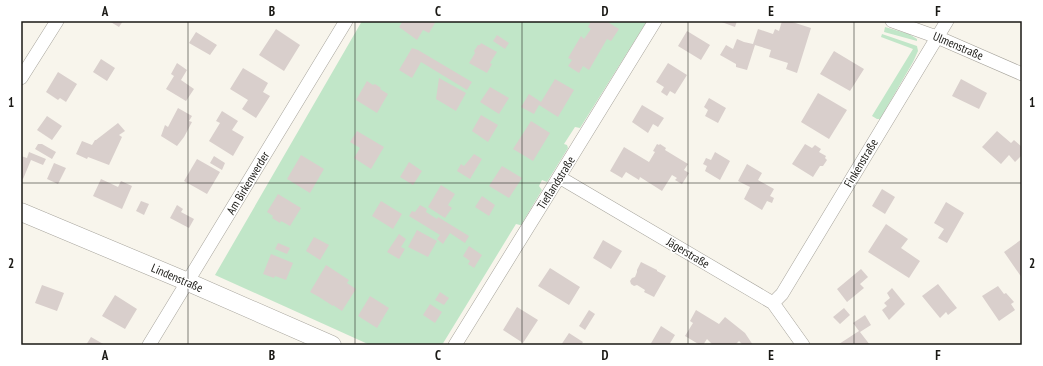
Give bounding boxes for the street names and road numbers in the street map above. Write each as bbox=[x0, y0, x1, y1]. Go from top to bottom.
street label: Ulmenstraße bbox=[931, 28, 986, 63]
street label: Finkenstraße bbox=[840, 136, 881, 190]
street label: Am Birkenwerder bbox=[223, 148, 273, 217]
street label: Tieflandstraße bbox=[533, 153, 578, 212]
street label: Jägerstraße bbox=[663, 233, 712, 271]
street label: Lindenstraße bbox=[149, 260, 205, 295]

